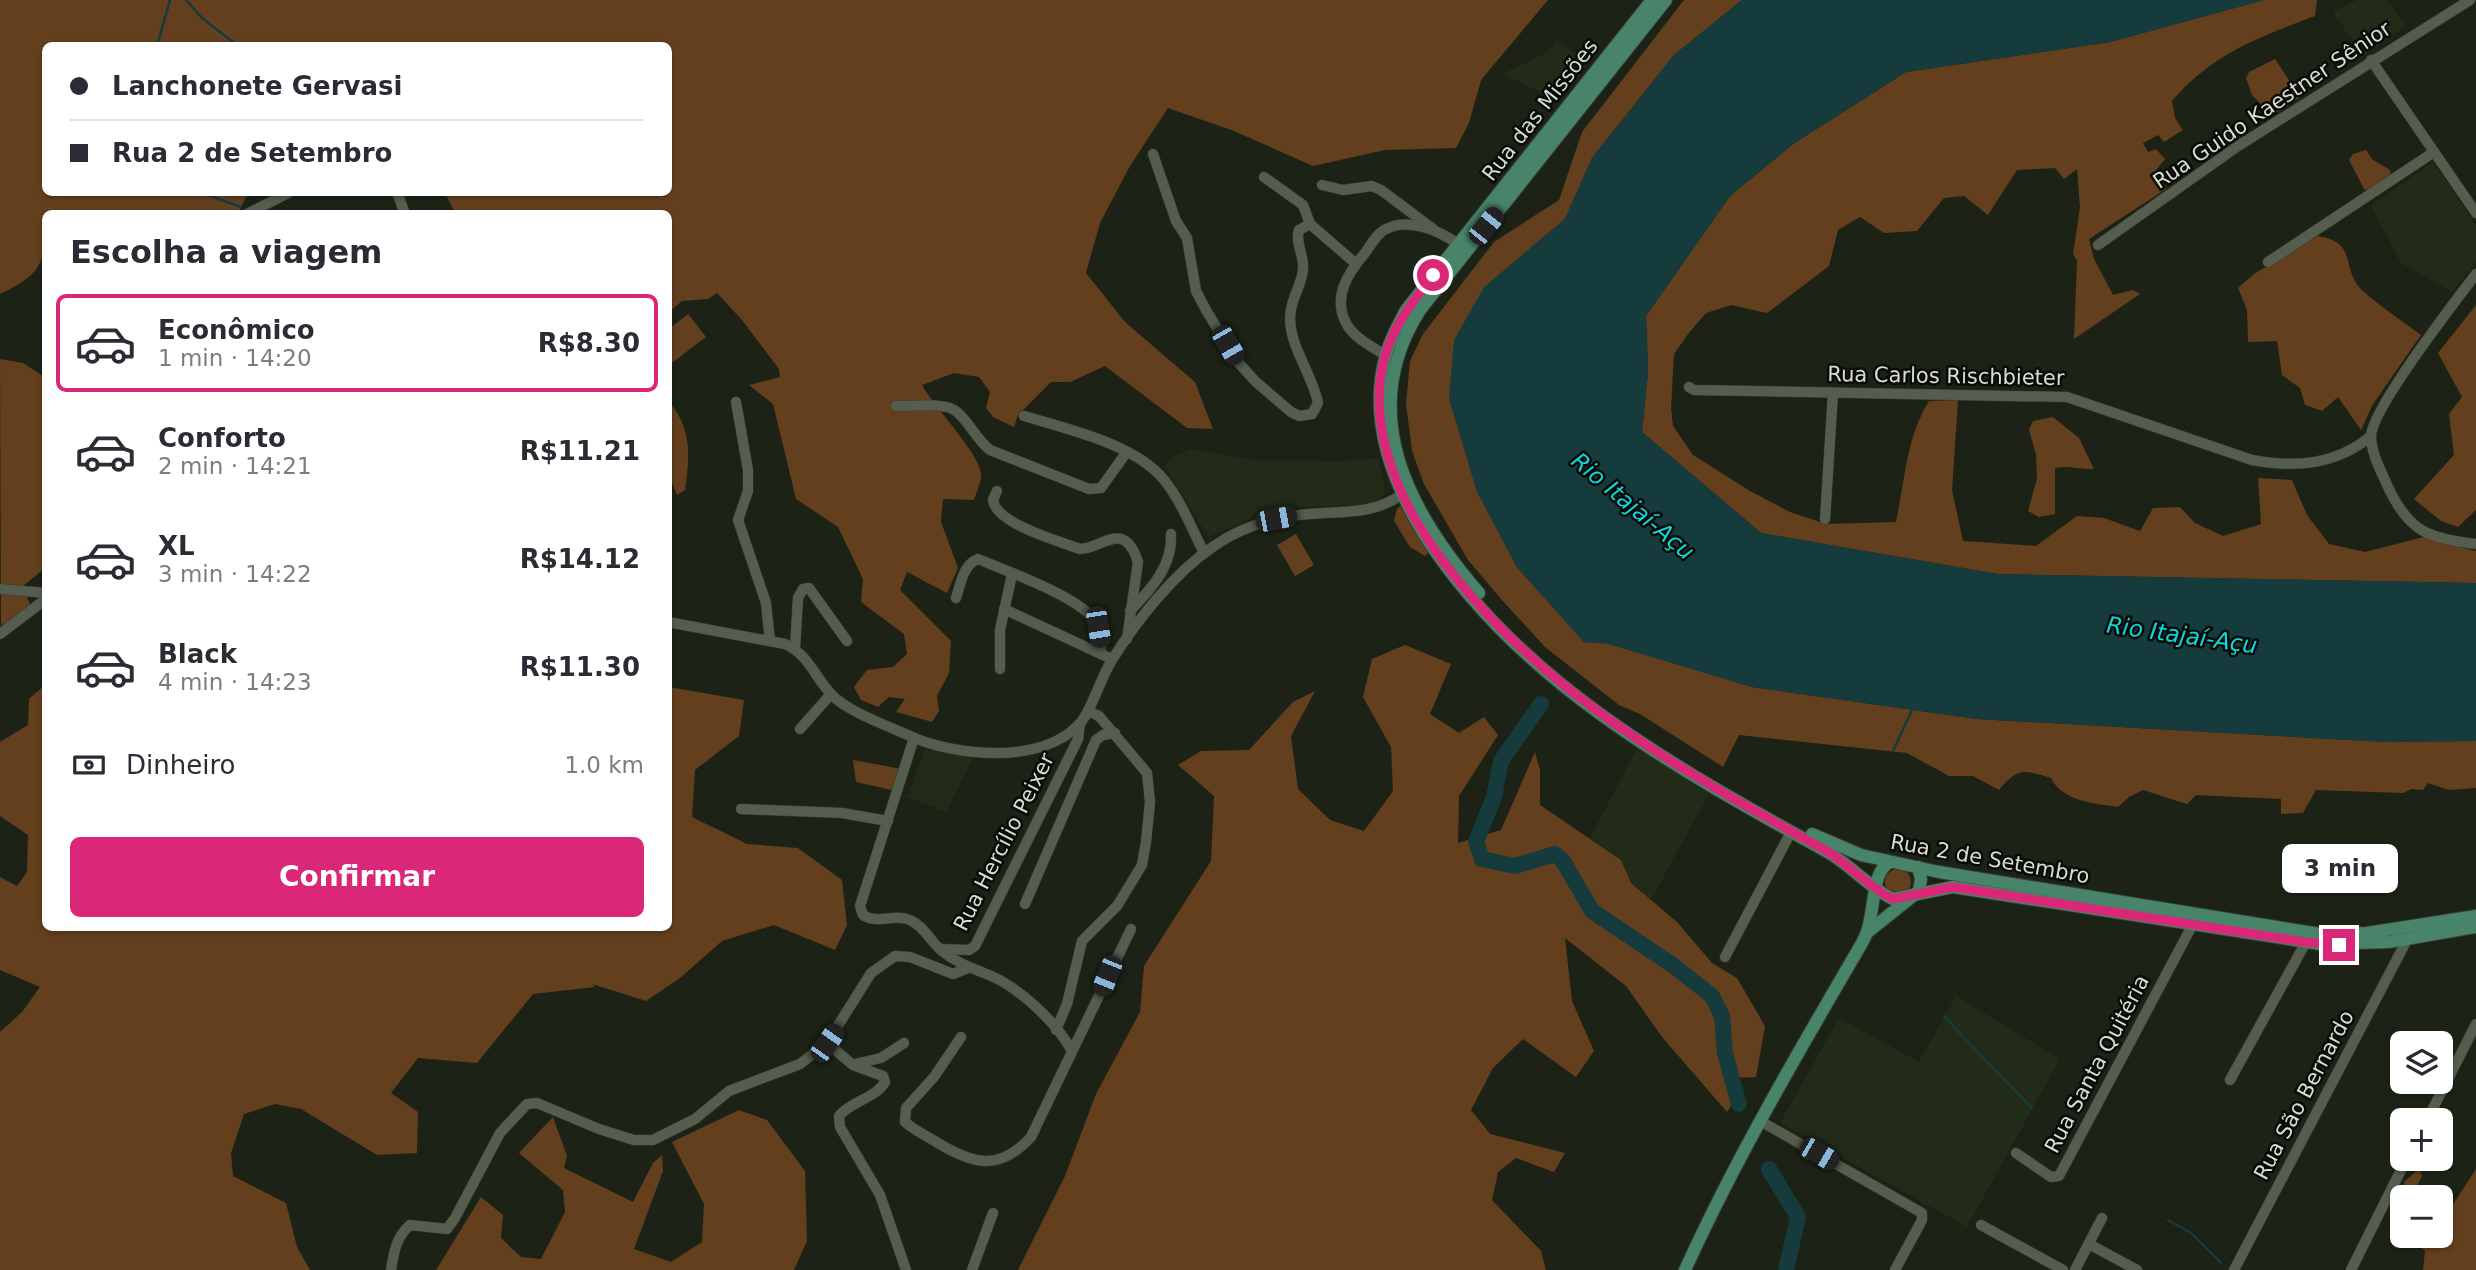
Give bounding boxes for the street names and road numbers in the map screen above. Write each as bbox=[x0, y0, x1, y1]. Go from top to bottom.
street label: Rua Guido Kaestner Sênior bbox=[2149, 16, 2396, 194]
street label: Rua das Missões bbox=[1477, 34, 1603, 186]
street label: Rua Carlos Rischbieter bbox=[1827, 362, 2065, 390]
street label: Rua Hercílio Peixer bbox=[949, 749, 1059, 935]
street label: Rua 2 de Setembro bbox=[1889, 830, 2091, 888]
street label: Rua Santa Quitéria bbox=[2040, 971, 2154, 1157]
street label: Rua São Bernardo bbox=[2249, 1006, 2359, 1184]

